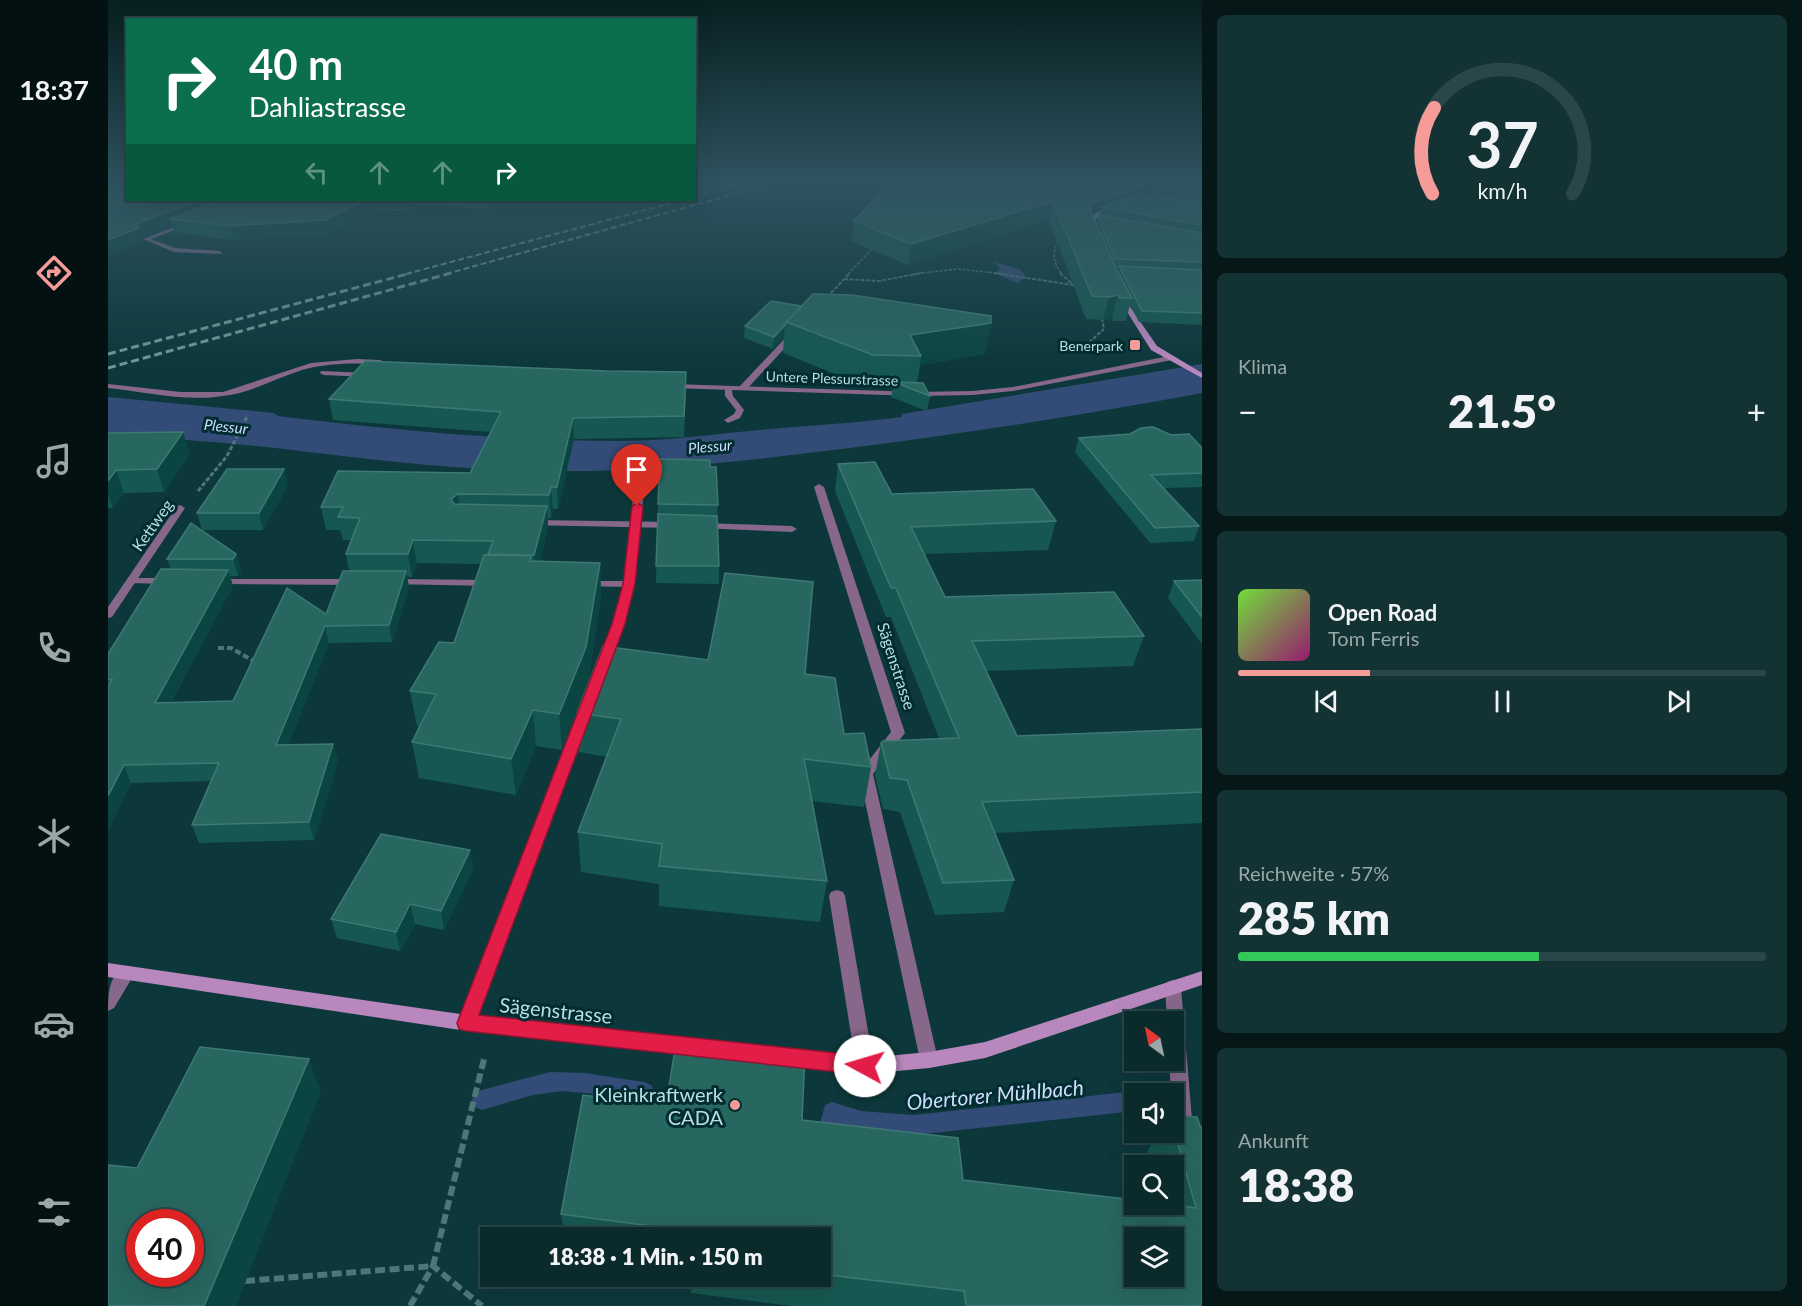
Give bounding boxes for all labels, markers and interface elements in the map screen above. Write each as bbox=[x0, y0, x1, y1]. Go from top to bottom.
text: 40 m bbox=[249, 39, 343, 89]
icon: right bbox=[150, 42, 228, 120]
text: 18:37 bbox=[19, 73, 89, 106]
text: Dahliastrasse bbox=[249, 90, 406, 123]
text: 37 bbox=[1466, 106, 1538, 181]
icon: left bbox=[300, 156, 333, 189]
icon: ahead bbox=[363, 156, 396, 189]
icon: ahead bbox=[426, 156, 459, 189]
icon: right bbox=[489, 156, 522, 189]
text: km/h bbox=[1477, 178, 1527, 204]
icon: directions bbox=[33, 252, 75, 294]
place label: Benerpark bbox=[1059, 337, 1124, 354]
marker: Benerpark bbox=[1128, 338, 1142, 352]
text: Klima bbox=[1238, 354, 1287, 378]
street label: Untere Plessurstrasse bbox=[765, 367, 899, 389]
text: 21.5° bbox=[1448, 384, 1556, 438]
text: − bbox=[1238, 391, 1257, 431]
text: + bbox=[1747, 391, 1766, 431]
water label: Plessur bbox=[203, 415, 250, 437]
water label: Plessur bbox=[687, 435, 734, 457]
icon: music bbox=[33, 440, 75, 482]
pin bbox=[611, 444, 662, 506]
icon: arrive bbox=[620, 453, 653, 486]
street label: Kettweg bbox=[127, 496, 177, 554]
text: Open Road bbox=[1328, 599, 1437, 626]
street label: Sägenstrasse bbox=[874, 620, 920, 712]
text: Tom Ferris bbox=[1328, 626, 1419, 650]
icon: phone bbox=[33, 627, 75, 669]
icon: previous bbox=[1310, 685, 1343, 718]
icon: pause bbox=[1486, 685, 1519, 718]
icon: next bbox=[1662, 685, 1695, 718]
icon: climate bbox=[33, 815, 75, 857]
text: Reichweite · 57% bbox=[1238, 861, 1389, 885]
text: 285 km bbox=[1238, 891, 1390, 945]
street label: Sägenstrasse bbox=[498, 992, 614, 1028]
icon: car bbox=[33, 1003, 75, 1045]
north arrow bbox=[1124, 1011, 1184, 1071]
map controls bbox=[1124, 1011, 1184, 1287]
position arrow bbox=[833, 1034, 897, 1098]
water label: Obertorer Mühlbach bbox=[905, 1074, 1085, 1114]
place label: Kleinkraftwerk CADA bbox=[594, 1082, 724, 1129]
button: sound bbox=[1124, 1083, 1184, 1143]
marker: Kleinkraftwerk CADA bbox=[728, 1098, 742, 1112]
text: Ankunft bbox=[1238, 1128, 1309, 1152]
button: search bbox=[1124, 1155, 1184, 1215]
text: 18:38 bbox=[1238, 1158, 1354, 1212]
icon: filters bbox=[33, 1191, 75, 1233]
speed limit sign: 40 bbox=[126, 1209, 204, 1287]
button: layers bbox=[1124, 1227, 1184, 1287]
text: 18:38 · 1 Min. · 150 m bbox=[548, 1243, 763, 1270]

